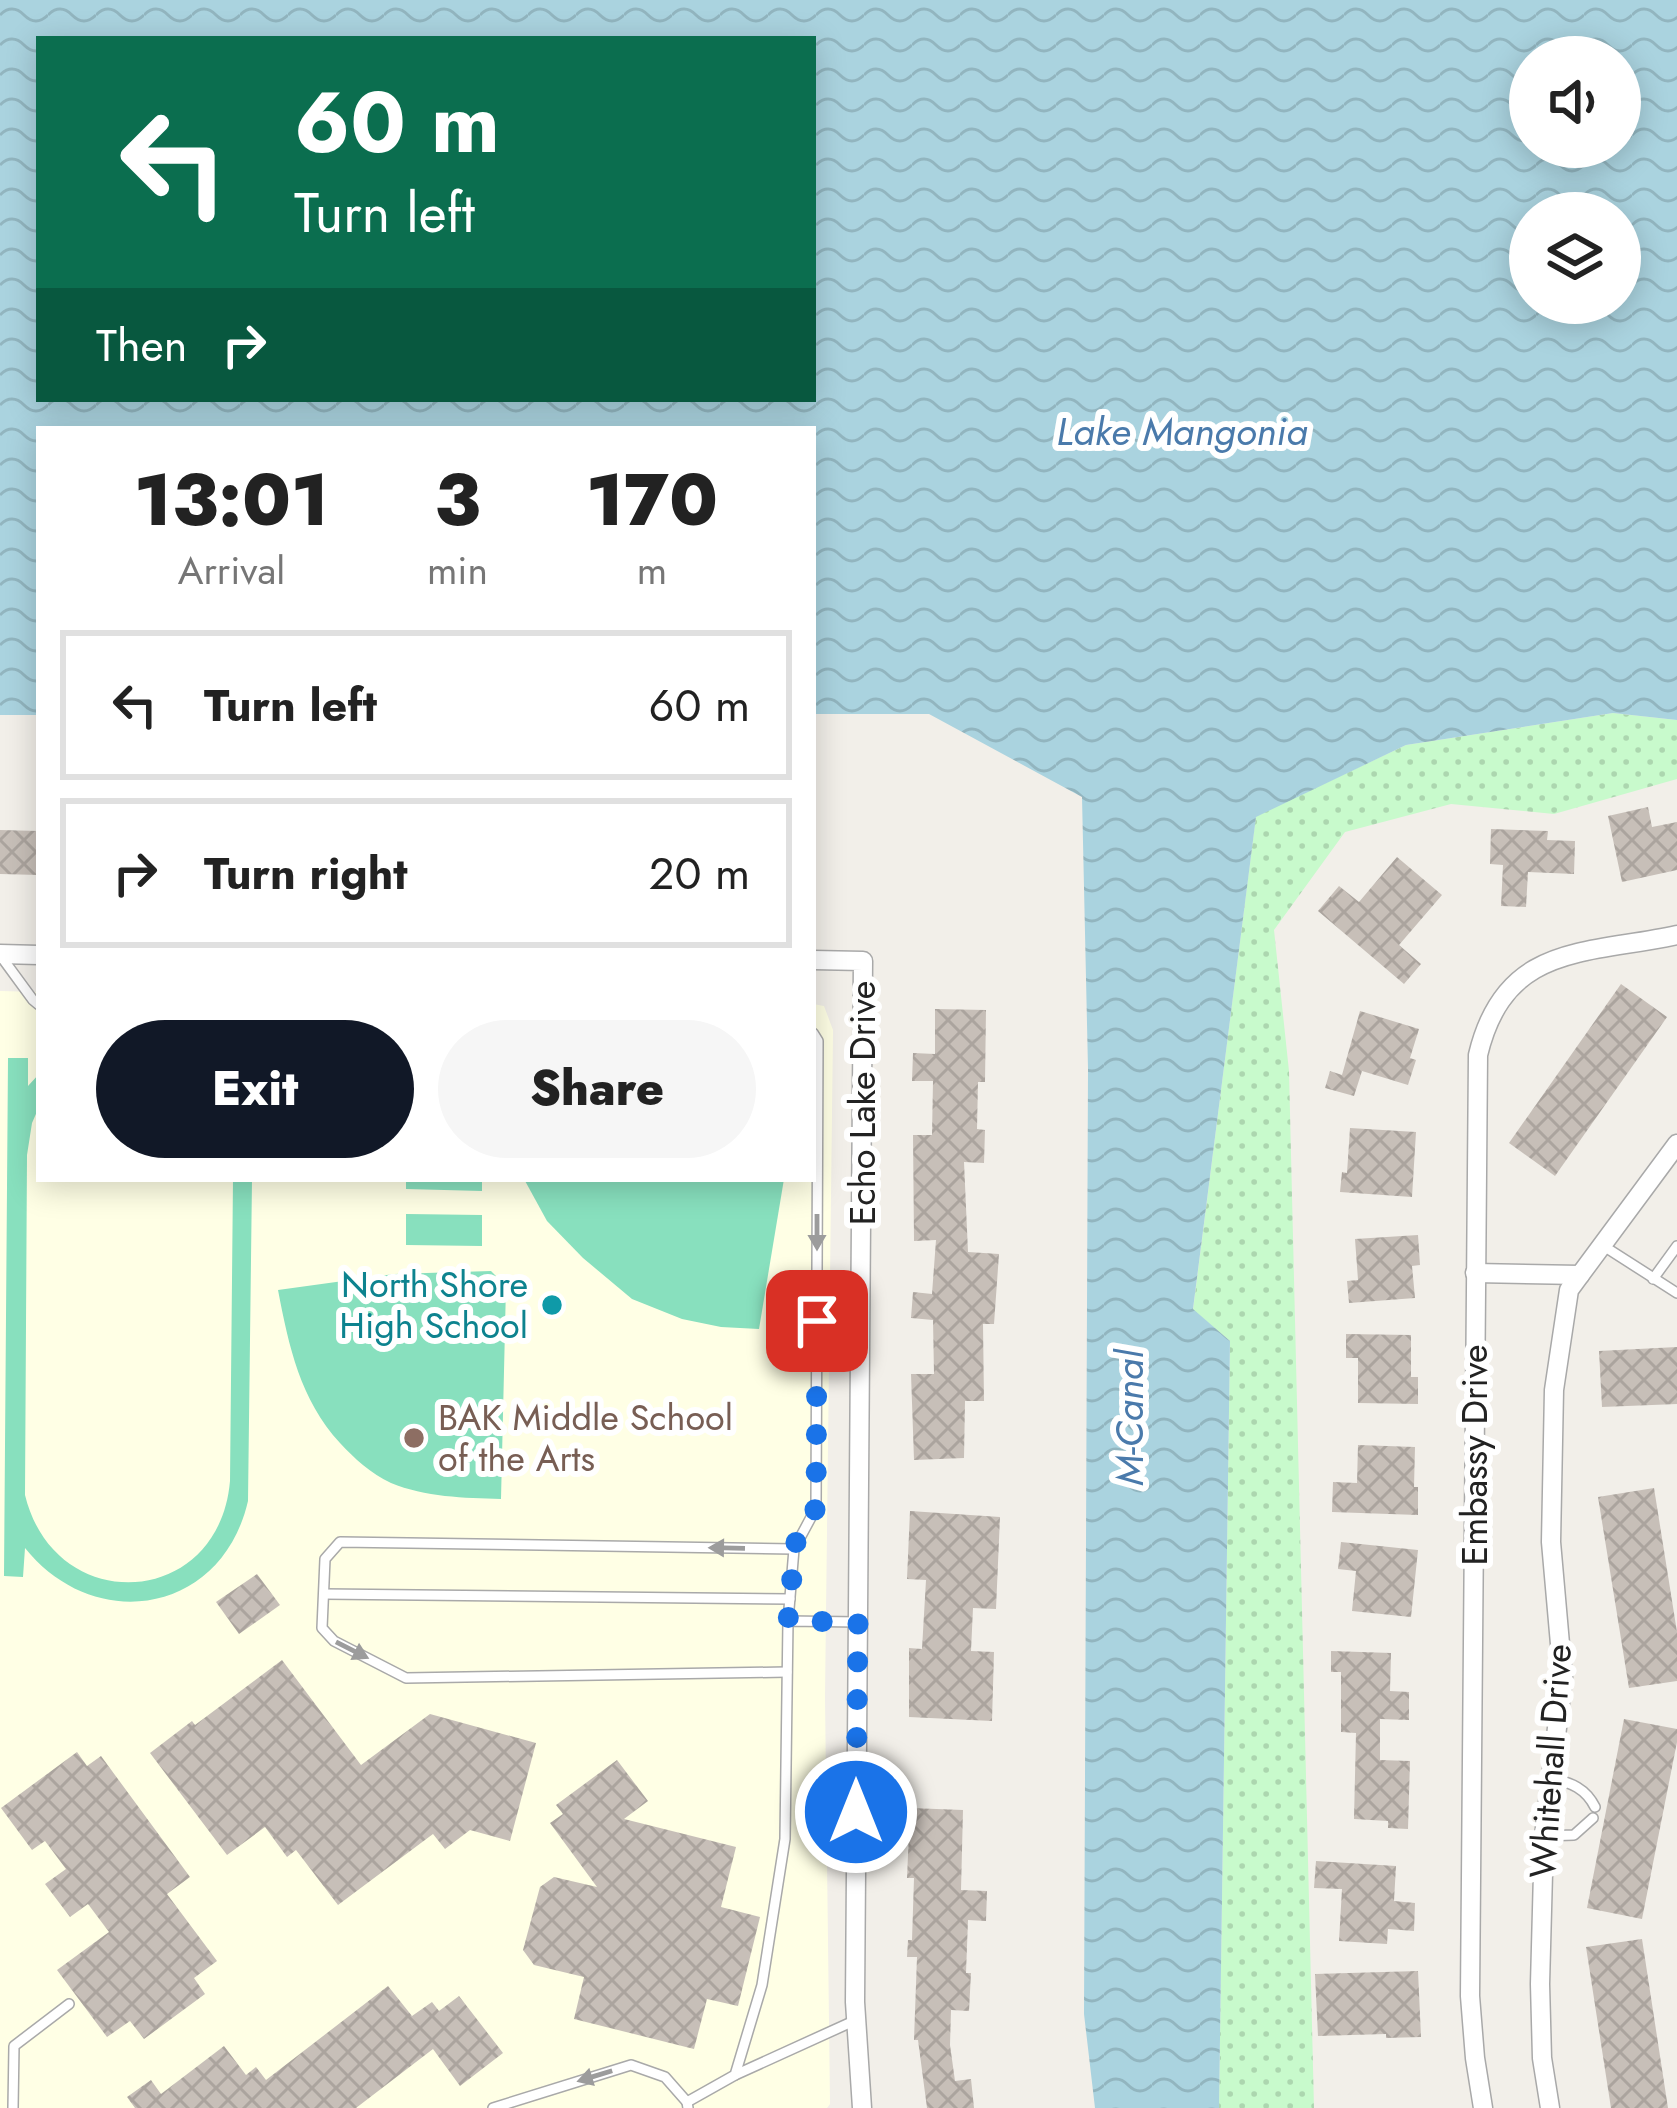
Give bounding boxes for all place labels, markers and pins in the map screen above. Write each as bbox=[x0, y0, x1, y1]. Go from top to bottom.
place label: North Shore High School bbox=[339, 1258, 528, 1351]
pin bbox=[766, 1270, 868, 1372]
marker: North Shore High School bbox=[539, 1292, 565, 1318]
place label: BAK Middle School of the Arts bbox=[438, 1391, 733, 1484]
marker: BAK Middle School of the Arts bbox=[401, 1425, 427, 1451]

